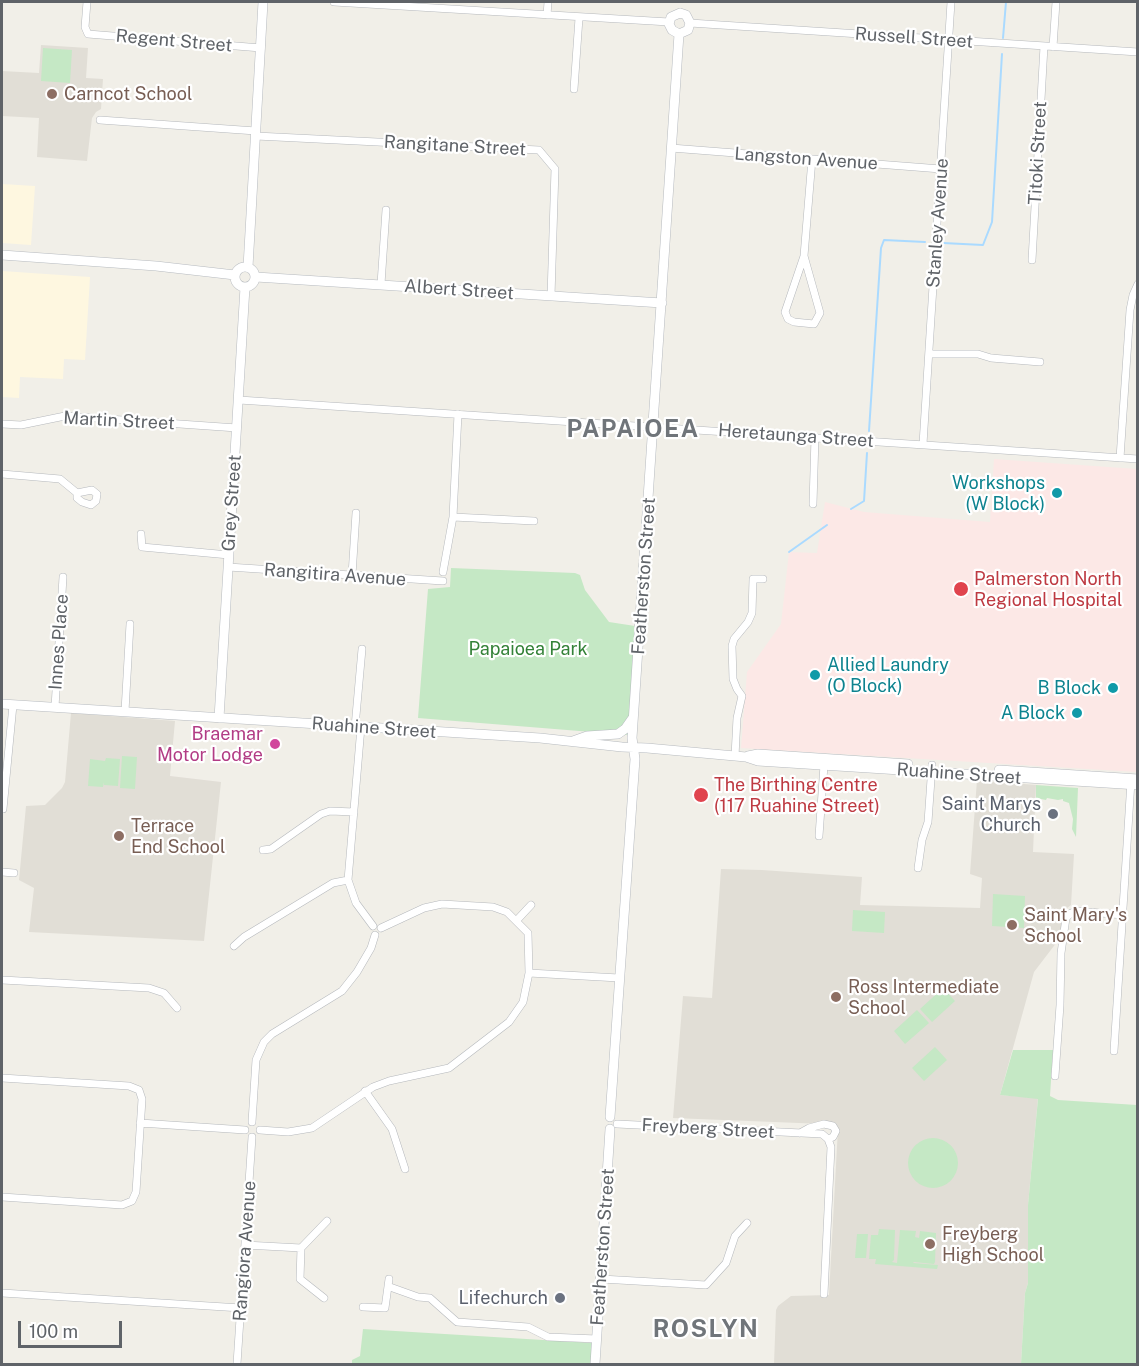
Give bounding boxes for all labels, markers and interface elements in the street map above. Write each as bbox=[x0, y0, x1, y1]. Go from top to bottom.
street label: Russell Street bbox=[854, 23, 974, 53]
street label: Regent Street bbox=[115, 25, 233, 57]
place label: Carncot School bbox=[64, 83, 192, 105]
marker: Carncot School bbox=[45, 87, 59, 101]
street label: Titoki Street bbox=[1025, 101, 1051, 205]
street label: Rangitane Street bbox=[383, 131, 527, 161]
street label: Langston Avenue bbox=[734, 143, 878, 175]
street label: Stanley Avenue bbox=[923, 157, 953, 289]
street label: Albert Street bbox=[403, 275, 515, 305]
street label: Martin Street bbox=[63, 407, 175, 435]
district label: PAPAIOEA bbox=[566, 416, 700, 444]
street label: Heretaunga Street bbox=[717, 420, 875, 452]
street label: Grey Street bbox=[218, 454, 246, 552]
place label: Workshops (W Block) bbox=[952, 472, 1045, 514]
marker: Workshops (W Block) bbox=[1050, 486, 1064, 500]
street label: Featherston Street bbox=[628, 497, 660, 655]
street label: Rangitira Avenue bbox=[263, 559, 407, 591]
place label: Palmerston North Regional Hospital bbox=[974, 568, 1122, 610]
marker: Palmerston North Regional Hospital bbox=[952, 580, 970, 598]
street label: Innes Place bbox=[45, 593, 73, 691]
park label: Papaioea Park bbox=[468, 638, 588, 660]
place label: Allied Laundry (O Block) bbox=[827, 654, 949, 696]
marker: Allied Laundry (O Block) bbox=[808, 668, 822, 682]
place label: B Block bbox=[1038, 677, 1101, 699]
marker: B Block bbox=[1106, 681, 1120, 695]
place label: A Block bbox=[1001, 702, 1065, 724]
marker: A Block bbox=[1070, 706, 1084, 720]
street label: Ruahine Street bbox=[311, 713, 437, 743]
place label: Braemar Motor Lodge bbox=[157, 723, 263, 766]
marker: Braemar Motor Lodge bbox=[268, 737, 282, 751]
street label: Ruahine Street bbox=[896, 759, 1022, 789]
place label: The Birthing Centre (117 Ruahine Street) bbox=[714, 774, 880, 816]
marker: The Birthing Centre (117 Ruahine Street) bbox=[692, 786, 710, 804]
place label: Saint Marys Church bbox=[941, 793, 1041, 836]
marker: Saint Marys Church bbox=[1046, 807, 1060, 821]
place label: Terrace End School bbox=[131, 815, 225, 858]
marker: Terrace End School bbox=[112, 829, 126, 843]
place label: Saint Mary's School bbox=[1024, 904, 1127, 946]
marker: Saint Mary's School bbox=[1005, 918, 1019, 932]
place label: Ross Intermediate School bbox=[848, 976, 999, 1018]
marker: Ross Intermediate School bbox=[829, 990, 843, 1004]
street label: Freyberg Street bbox=[641, 1115, 775, 1143]
street label: Featherston Street bbox=[587, 1168, 619, 1326]
street label: Rangiora Avenue bbox=[229, 1180, 261, 1322]
place label: Freyberg High School bbox=[942, 1223, 1044, 1266]
marker: Freyberg High School bbox=[923, 1237, 937, 1251]
place label: Lifechurch bbox=[458, 1287, 548, 1309]
marker: Lifechurch bbox=[553, 1291, 567, 1305]
scale bar bbox=[21, 1309, 124, 1347]
district label: ROSLYN bbox=[653, 1316, 759, 1344]
text: 100 m bbox=[29, 1321, 78, 1342]

